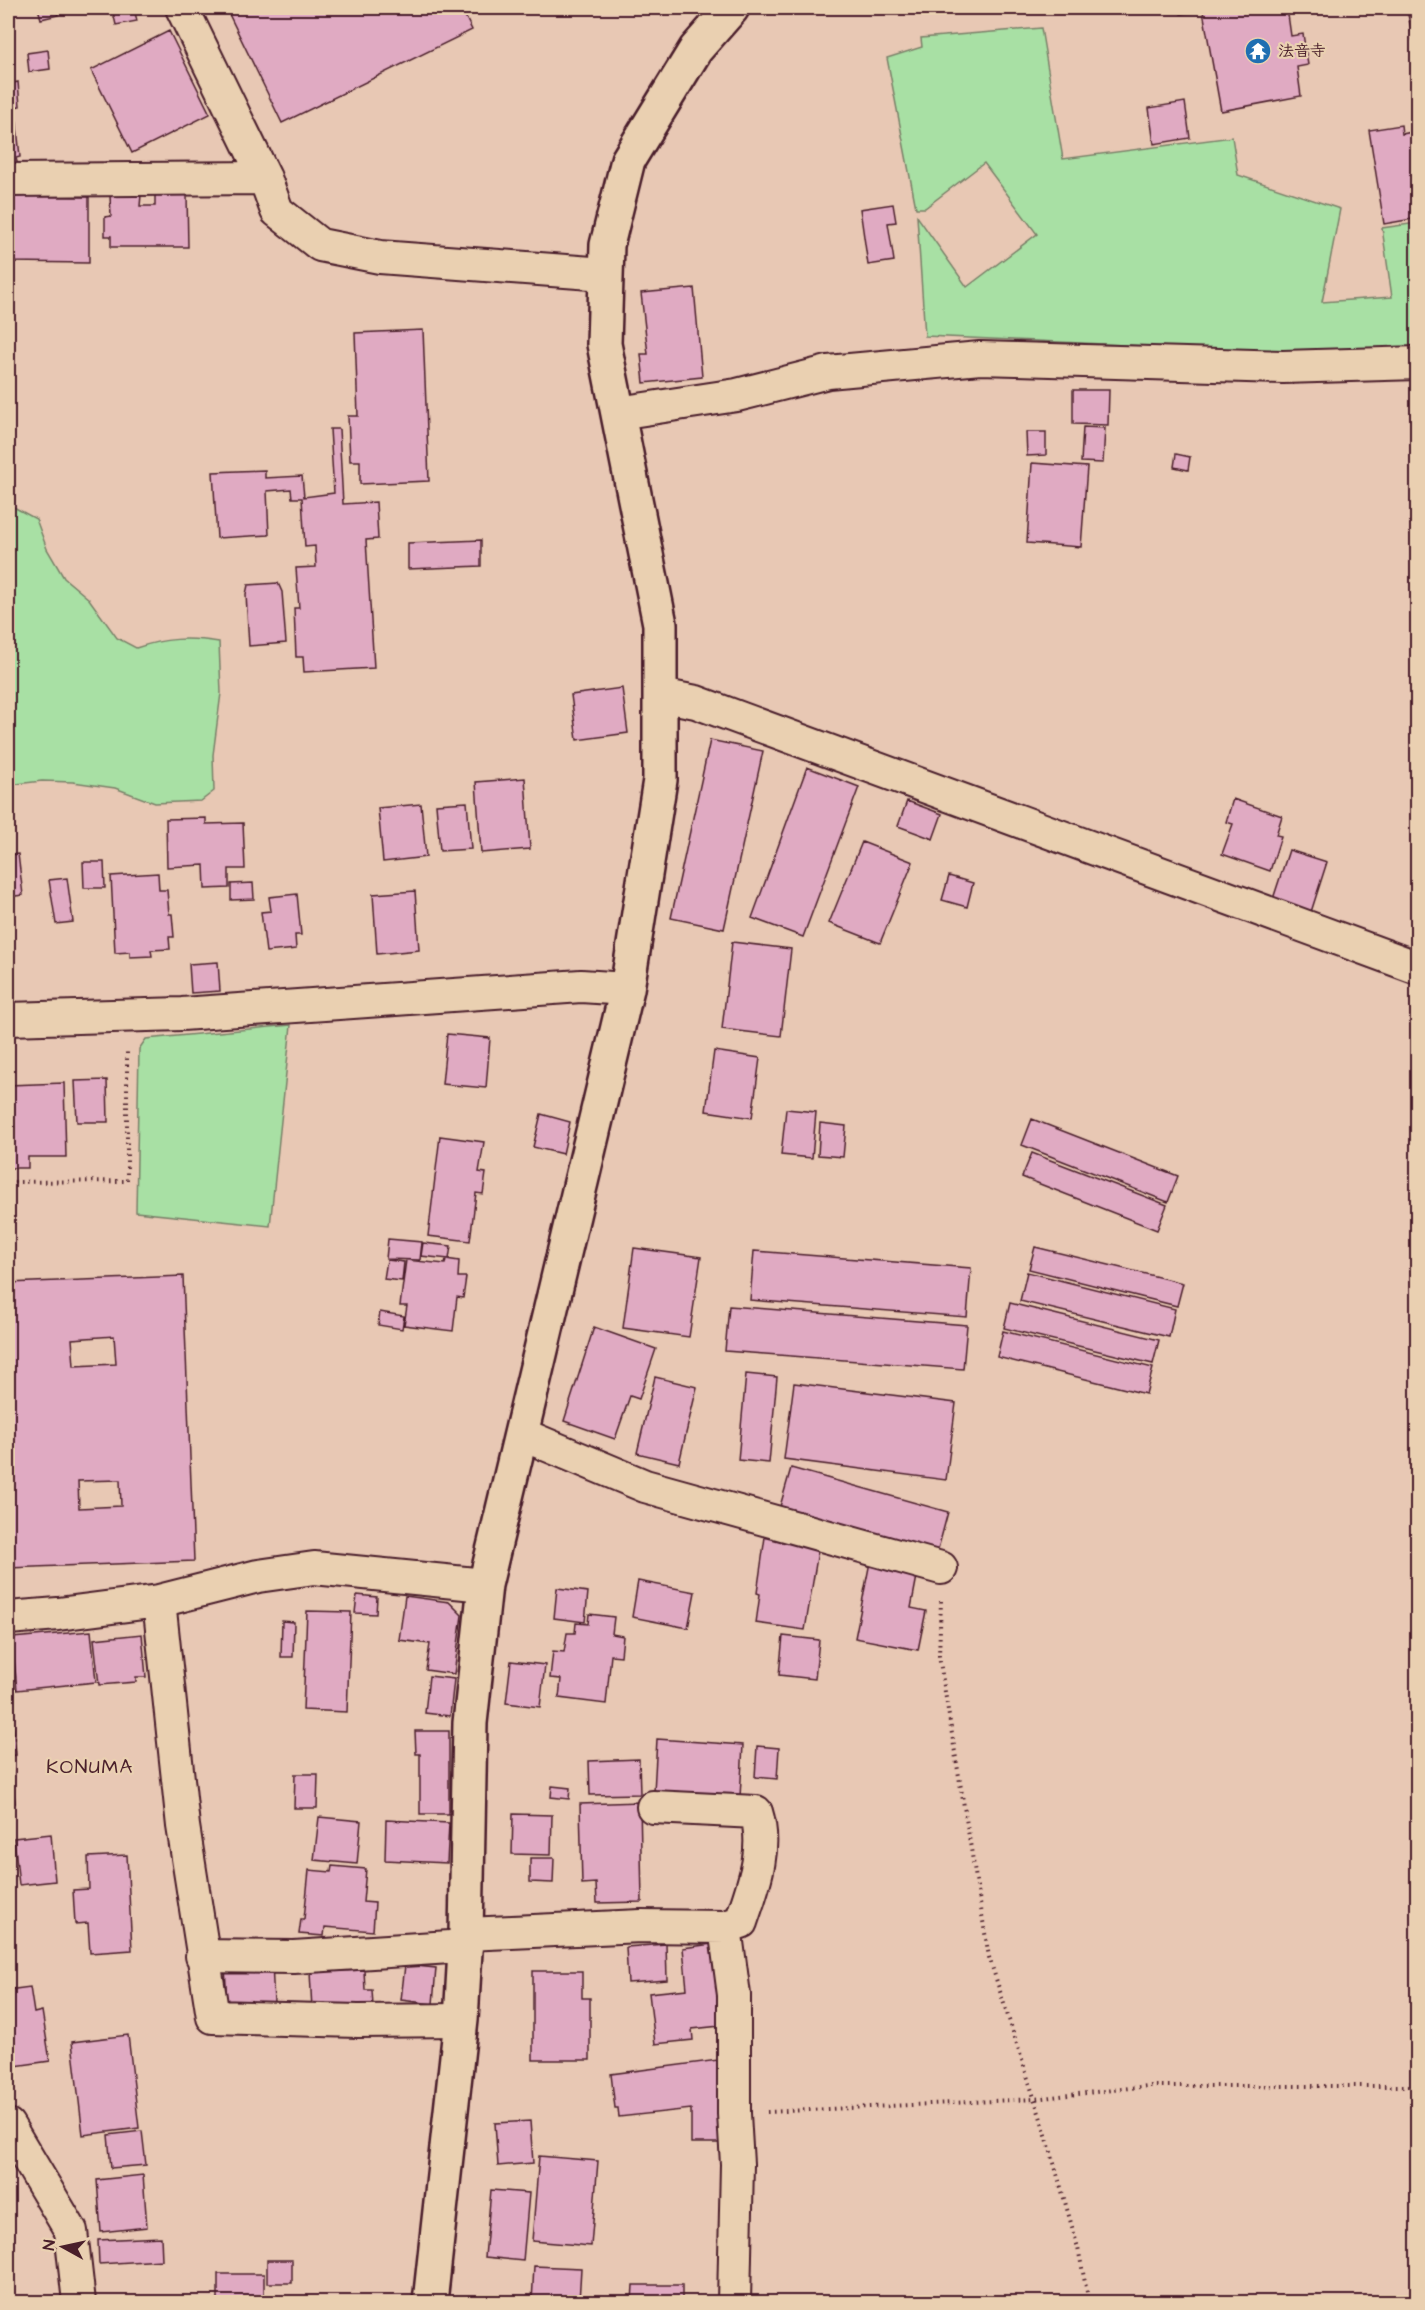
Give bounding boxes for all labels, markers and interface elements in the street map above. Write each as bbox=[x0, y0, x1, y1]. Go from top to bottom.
temple icon: 法音寺 bbox=[1243, 36, 1273, 66]
place label: 法音寺 bbox=[1278, 40, 1326, 62]
district label: KONUMA bbox=[46, 1753, 134, 1781]
north arrow bbox=[33, 2217, 93, 2277]
text: N bbox=[38, 2239, 61, 2252]

